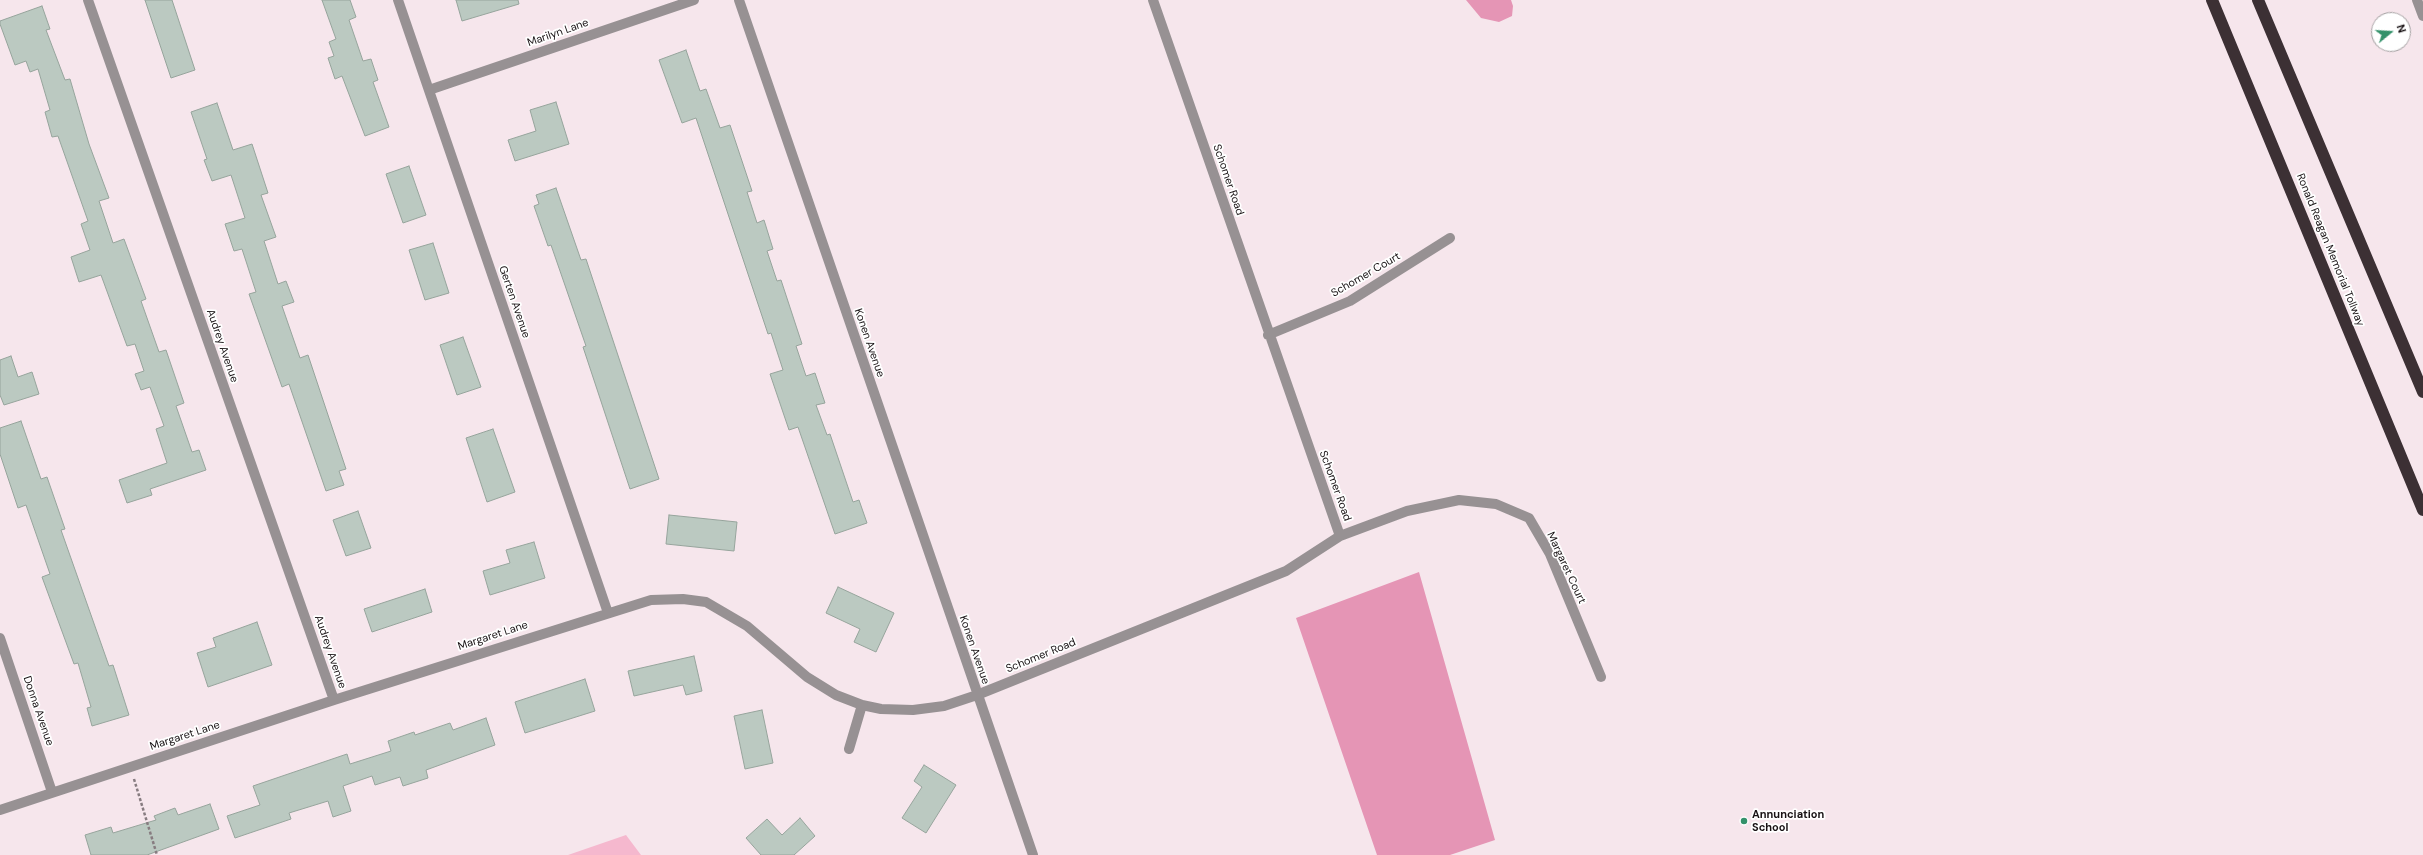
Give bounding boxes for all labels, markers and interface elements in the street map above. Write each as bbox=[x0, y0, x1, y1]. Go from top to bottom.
north arrow bbox=[2371, 12, 2411, 52]
street label: Marilyn Lane bbox=[526, 16, 590, 50]
text: N bbox=[2394, 23, 2409, 35]
street label: Schomer Road bbox=[1210, 143, 1246, 217]
street label: Ronald Reagan Memorial Tollway bbox=[2293, 172, 2367, 328]
street label: Schomer Court bbox=[1329, 250, 1403, 300]
street label: Gerten Avenue bbox=[495, 264, 533, 340]
street label: Konen Avenue bbox=[851, 307, 887, 379]
street label: Audrey Avenue bbox=[203, 308, 241, 384]
street label: Schomer Road bbox=[1316, 449, 1354, 523]
street label: Margaret Court bbox=[1544, 530, 1588, 606]
street label: Audrey Avenue bbox=[311, 614, 349, 690]
street label: Konen Avenue bbox=[956, 614, 992, 686]
street label: Margaret Lane bbox=[456, 618, 530, 654]
street label: Schomer Road bbox=[1004, 636, 1078, 676]
street label: Donna Avenue bbox=[20, 674, 56, 748]
street label: Margaret Lane bbox=[148, 718, 222, 754]
place label: Annunciation School bbox=[1752, 808, 1824, 834]
marker: Annunciation School bbox=[1739, 816, 1749, 826]

